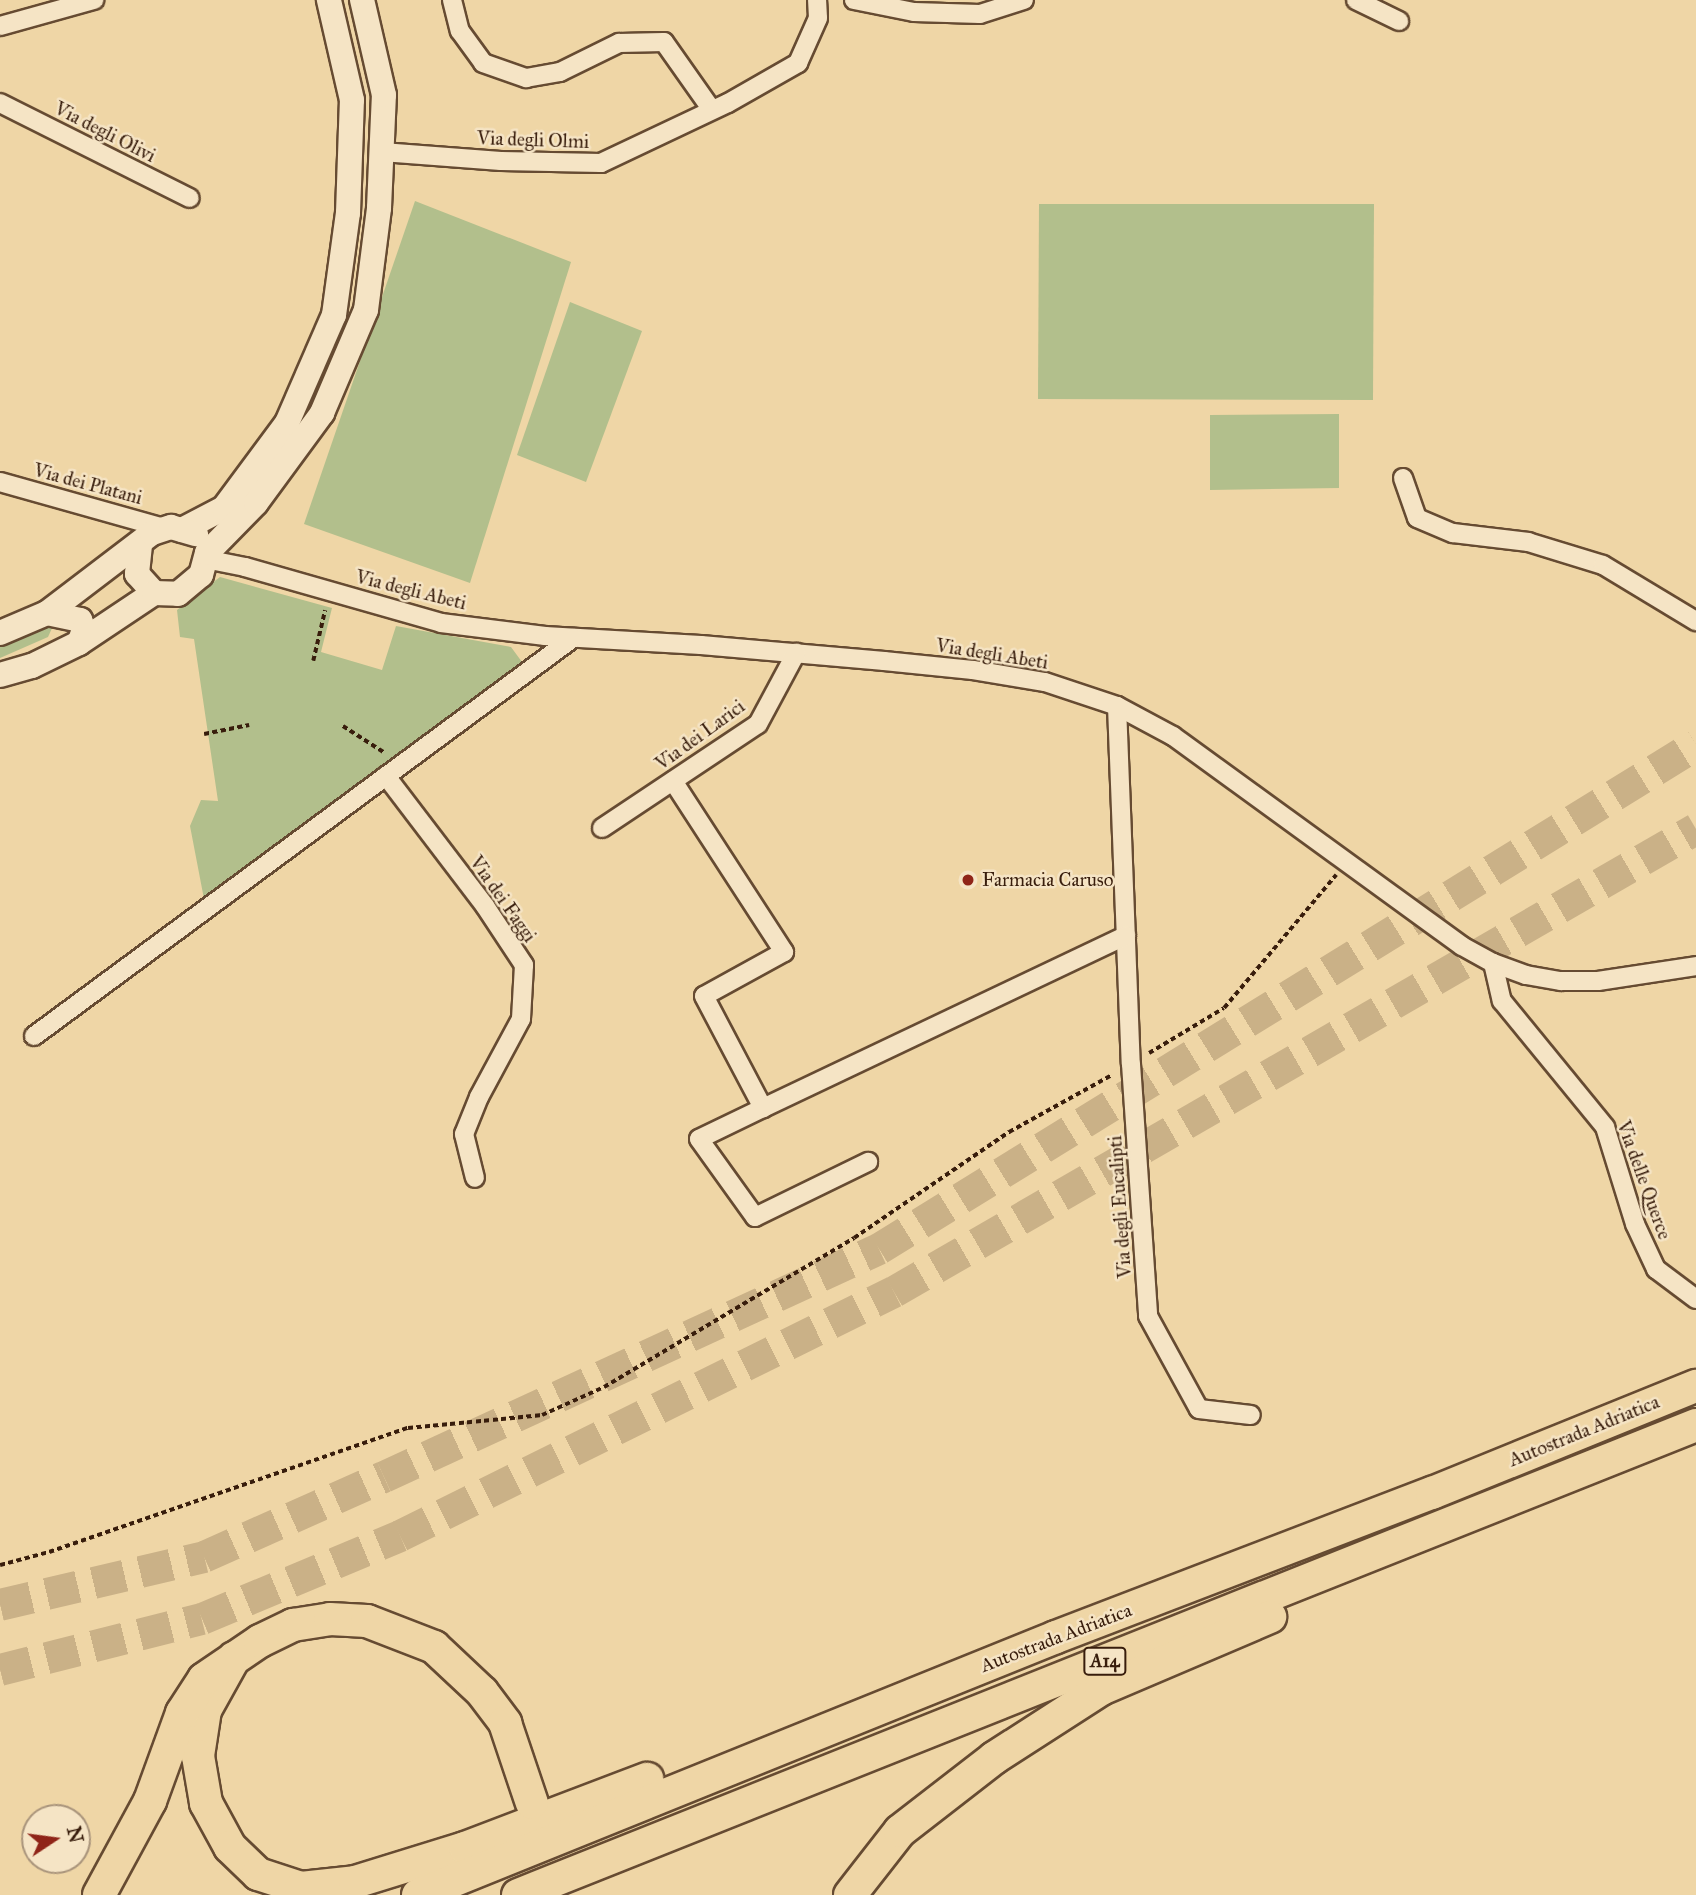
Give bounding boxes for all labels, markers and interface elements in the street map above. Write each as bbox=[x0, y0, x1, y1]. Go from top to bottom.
street label: Via degli Olivi bbox=[51, 97, 159, 167]
street label: Via degli Olmi bbox=[477, 127, 589, 153]
street label: Via dei Platani bbox=[31, 459, 145, 509]
street label: Via degli Abeti bbox=[353, 565, 469, 615]
street label: Via degli Abeti bbox=[934, 634, 1050, 674]
street label: Via dei Larici bbox=[651, 695, 749, 775]
street label: Via dei Faggi bbox=[465, 851, 541, 947]
place label: Farmacia Caruso bbox=[982, 869, 1113, 891]
marker: Farmacia Caruso bbox=[960, 872, 976, 888]
street label: Via delle Querce bbox=[1612, 1118, 1676, 1242]
street label: Via degli Eucalipti bbox=[1104, 1135, 1136, 1279]
street label: Autostrada Adriatica bbox=[1505, 1390, 1663, 1472]
street label: Autostrada Adriatica bbox=[977, 1599, 1135, 1677]
road number: A14 bbox=[1082, 1646, 1128, 1676]
north arrow bbox=[21, 1804, 91, 1874]
text: N bbox=[62, 1824, 88, 1845]

